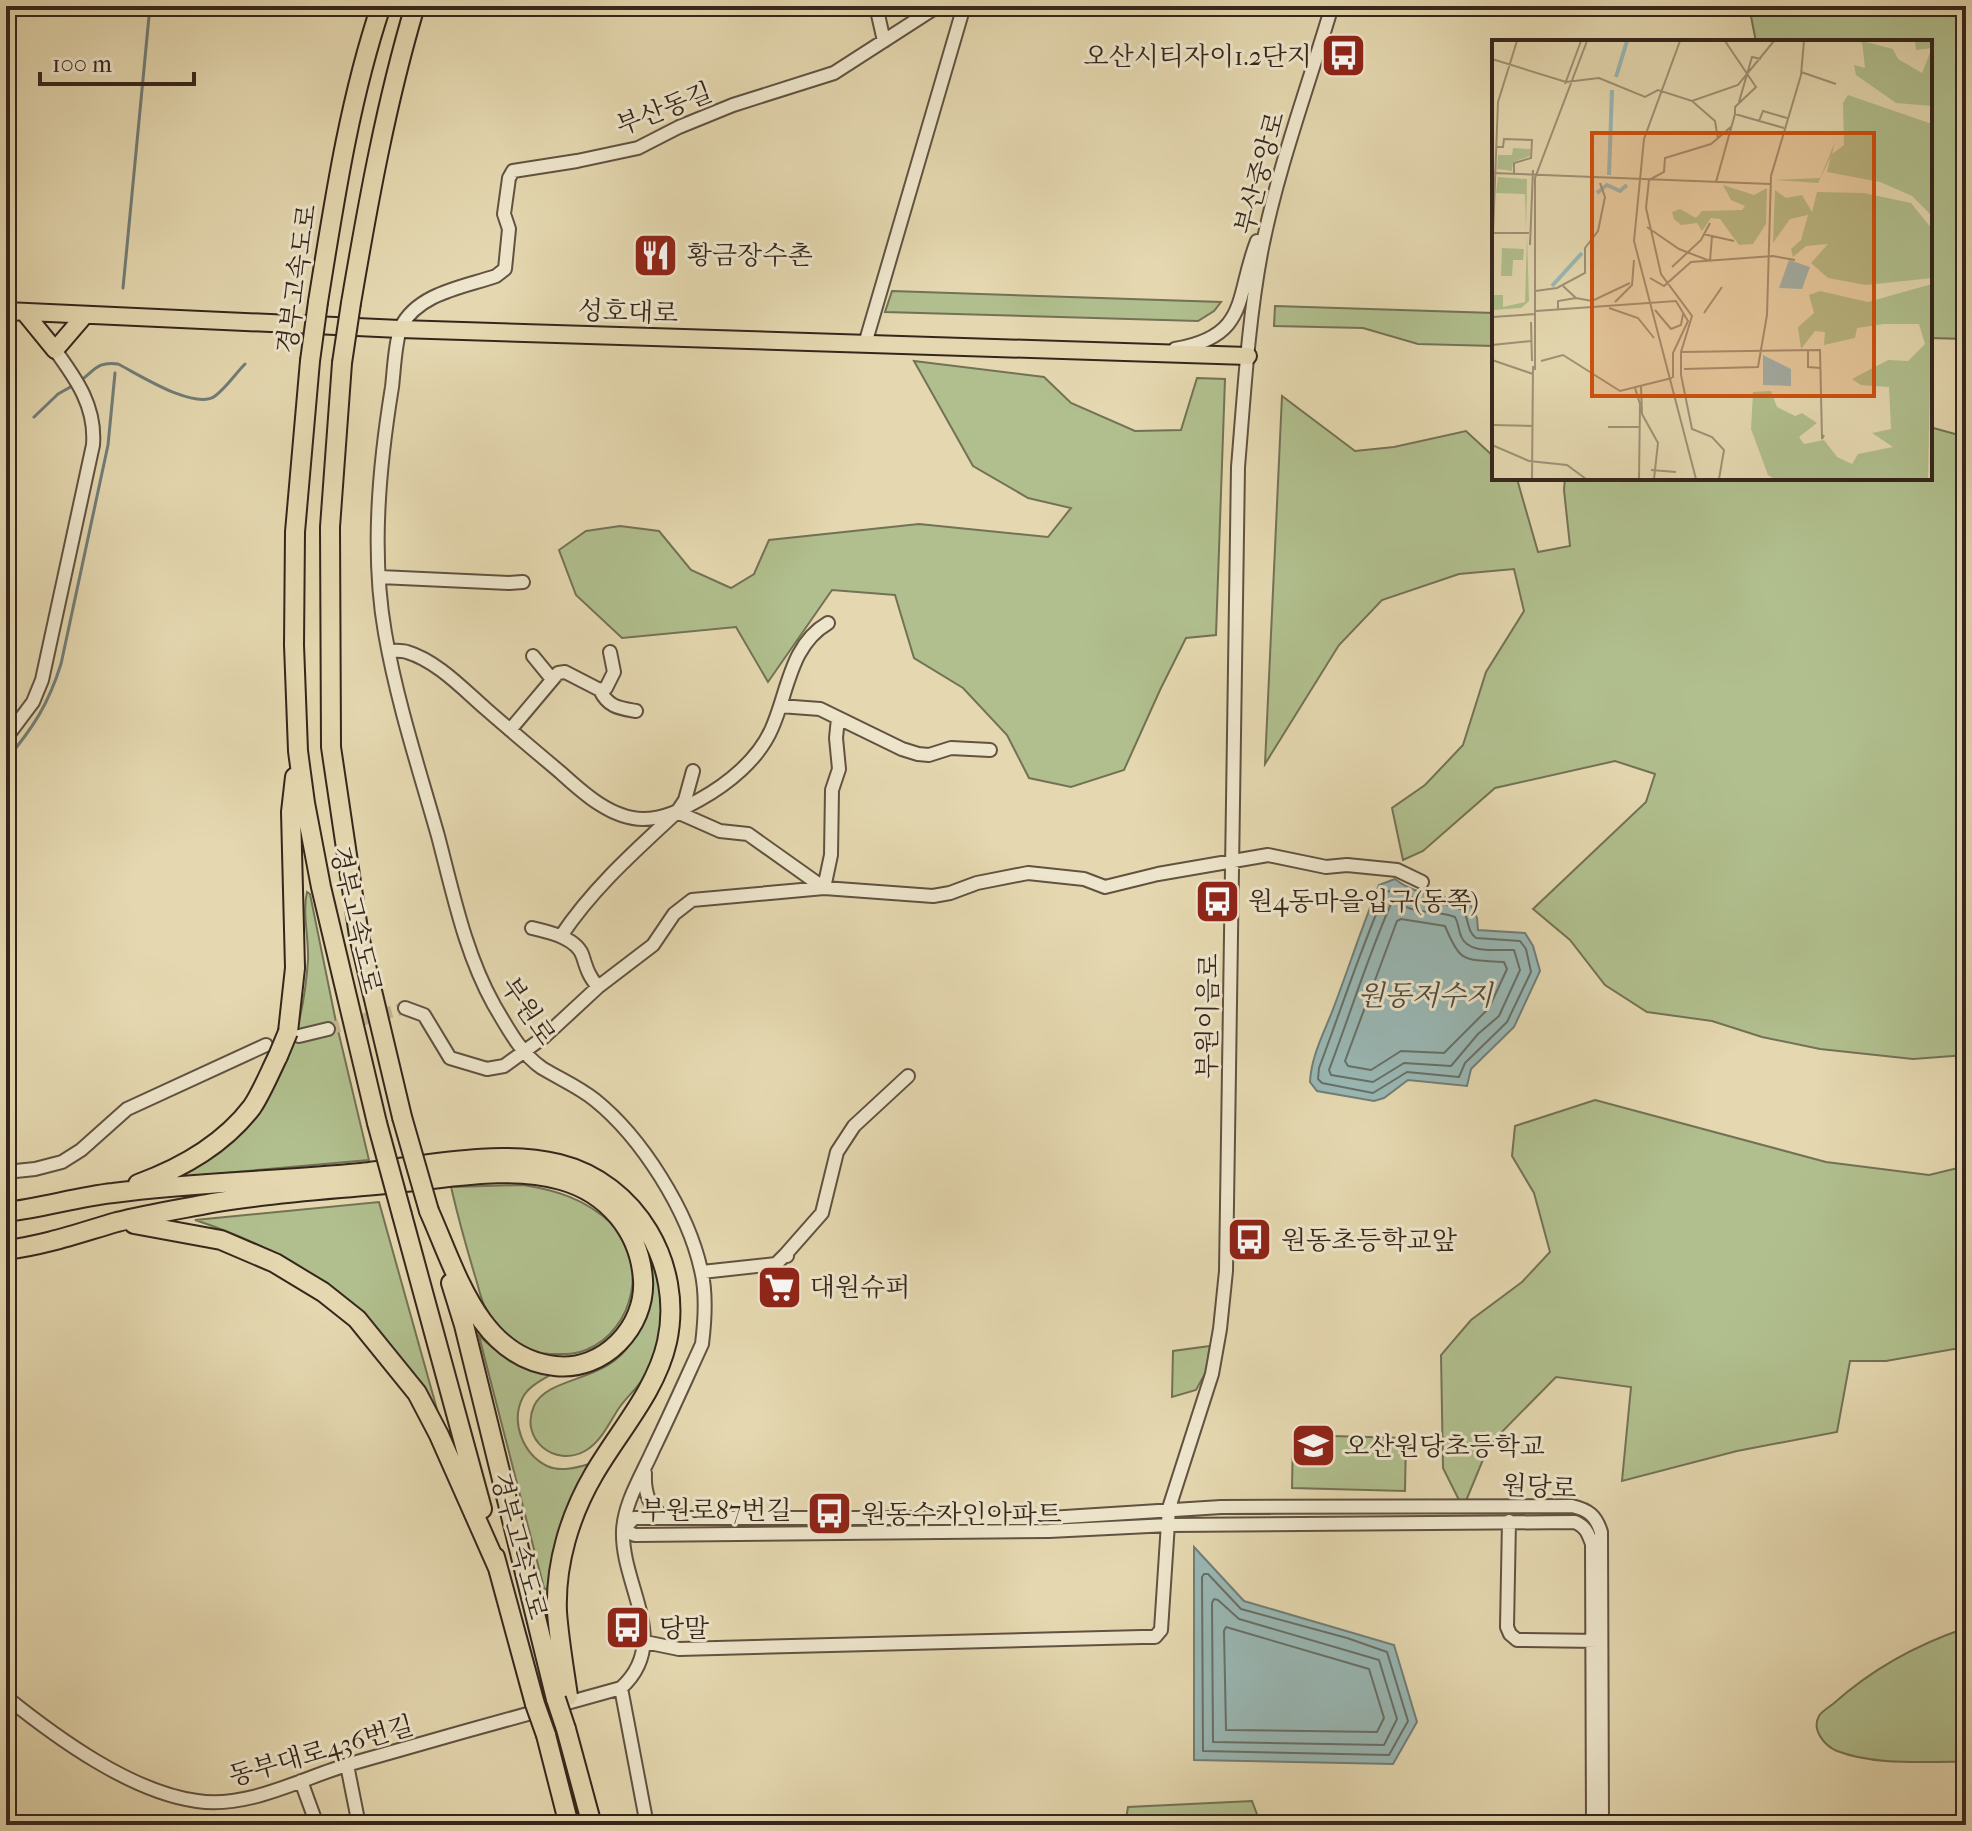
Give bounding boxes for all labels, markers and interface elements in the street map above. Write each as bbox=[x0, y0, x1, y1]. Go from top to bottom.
bus stop icon: 오산시티자이1.2단지 bbox=[1319, 32, 1367, 80]
scale bar bbox=[40, 36, 194, 86]
inset map bbox=[1492, 40, 1932, 480]
place label: 오산시티자이1.2단지 bbox=[1083, 41, 1312, 72]
text: 100 m bbox=[52, 50, 112, 78]
street label: 부산동길 bbox=[612, 77, 716, 141]
street label: 부산중앙로 bbox=[1229, 108, 1291, 238]
street label: 경부고속도로 bbox=[271, 202, 323, 356]
restaurant icon: 황금장수촌 bbox=[632, 231, 680, 279]
place label: 황금장수촌 bbox=[687, 240, 813, 271]
street label: 성호대로 bbox=[577, 295, 679, 329]
street label: 경부고속도로 bbox=[324, 843, 388, 997]
bus stop icon: 원4동마을입구(동쪽) bbox=[1193, 877, 1241, 925]
place label: 원4동마을입구(동쪽) bbox=[1248, 886, 1479, 917]
street label: 부원이음로 bbox=[1191, 953, 1225, 1079]
street label: 부원로 bbox=[494, 971, 562, 1051]
water label: 원동저수지 bbox=[1357, 979, 1495, 1012]
bus stop icon: 원동초등학교앞 bbox=[1226, 1216, 1274, 1264]
place label: 원동초등학교앞 bbox=[1281, 1225, 1458, 1256]
supermarket icon: 대원슈퍼 bbox=[755, 1263, 803, 1311]
place label: 대원슈퍼 bbox=[810, 1272, 910, 1303]
school or university icon: 오산원당초등학교 bbox=[1289, 1422, 1337, 1470]
place label: 오산원당초등학교 bbox=[1344, 1431, 1545, 1462]
street label: 경부고속도로 bbox=[485, 1469, 553, 1623]
street label: 원당로 bbox=[1501, 1470, 1577, 1504]
bus stop icon: 원동수자인아파트 bbox=[806, 1490, 854, 1538]
street label: 부원로87번길 bbox=[640, 1495, 792, 1526]
place label: 원동수자인아파트 bbox=[861, 1499, 1062, 1530]
bus stop icon: 당말 bbox=[604, 1604, 652, 1652]
place label: 당말 bbox=[659, 1613, 709, 1644]
street label: 동부대로436번길 bbox=[225, 1710, 417, 1792]

